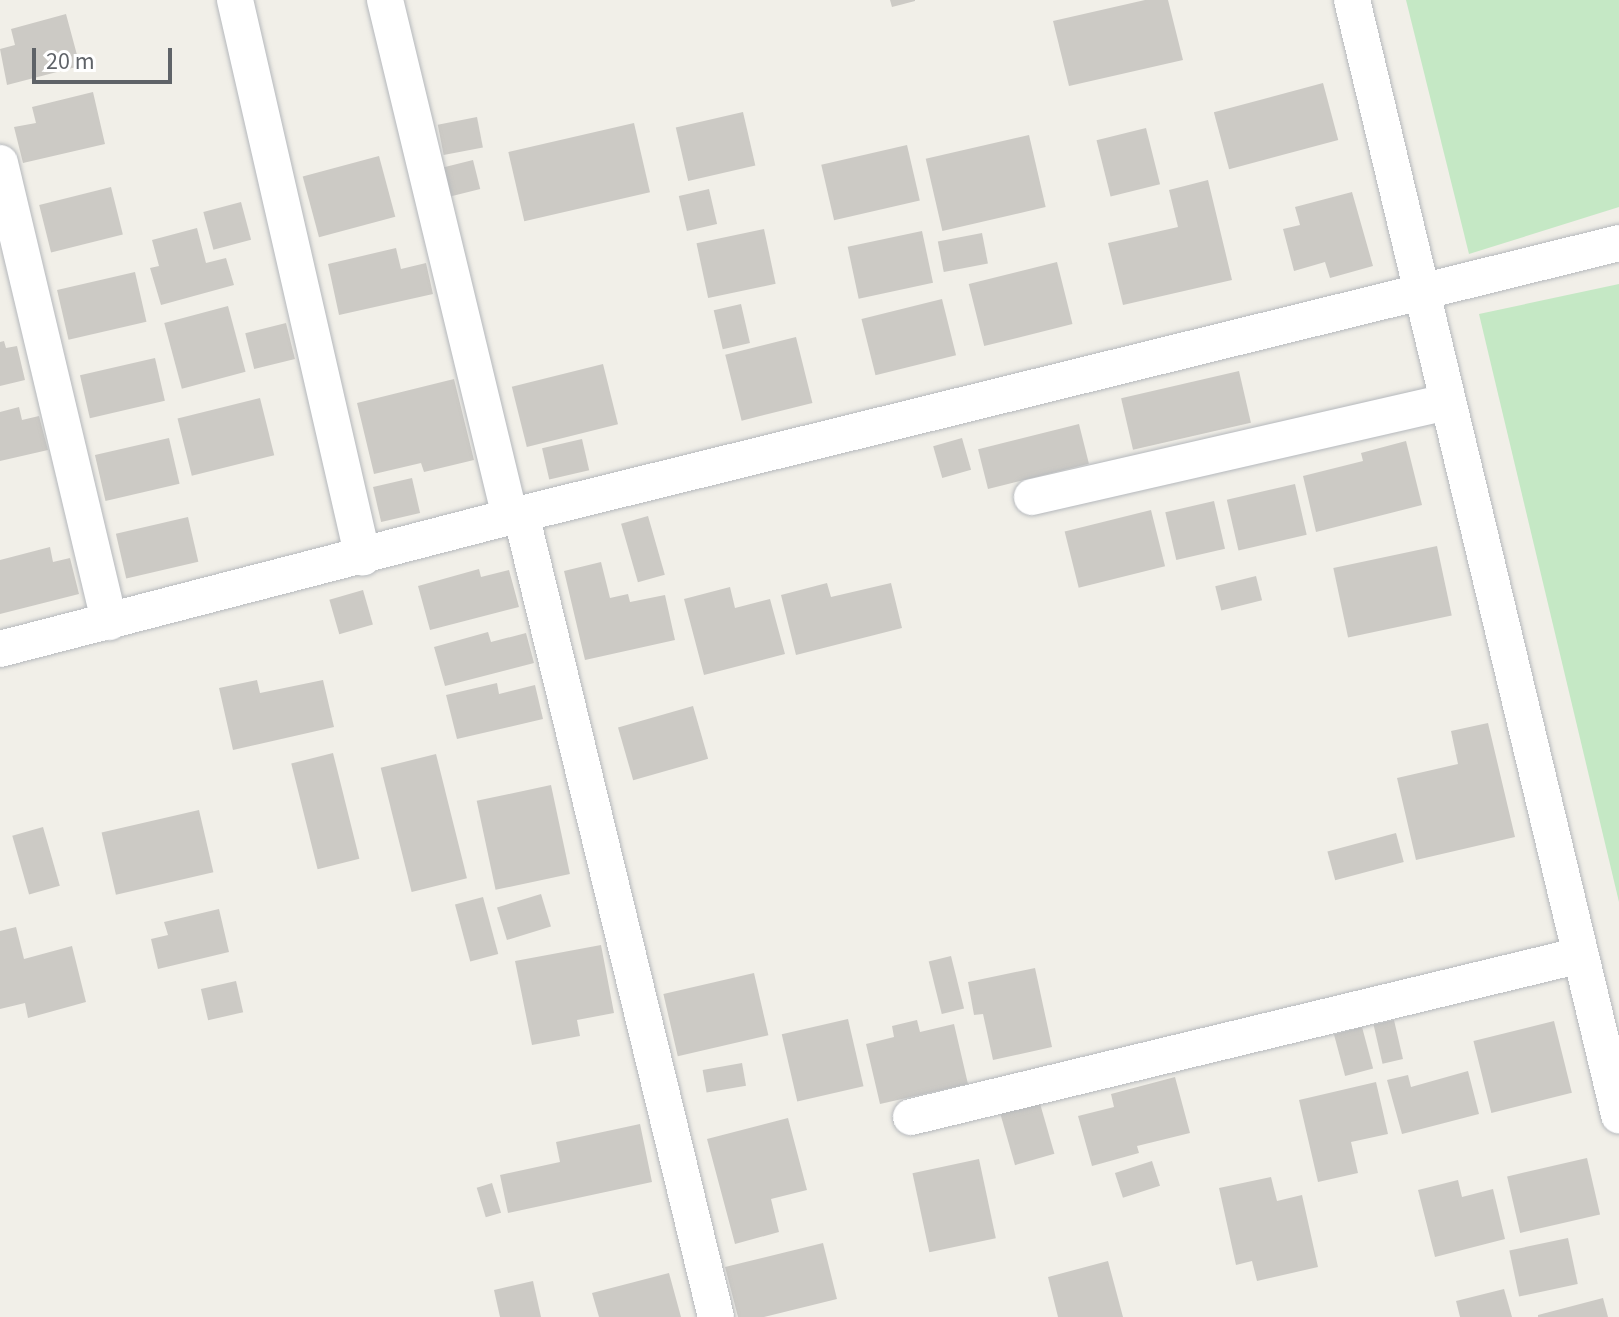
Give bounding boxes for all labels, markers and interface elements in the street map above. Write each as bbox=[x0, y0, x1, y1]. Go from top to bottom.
scale bar bbox=[36, 32, 176, 82]
text: 20 m bbox=[46, 44, 95, 79]

